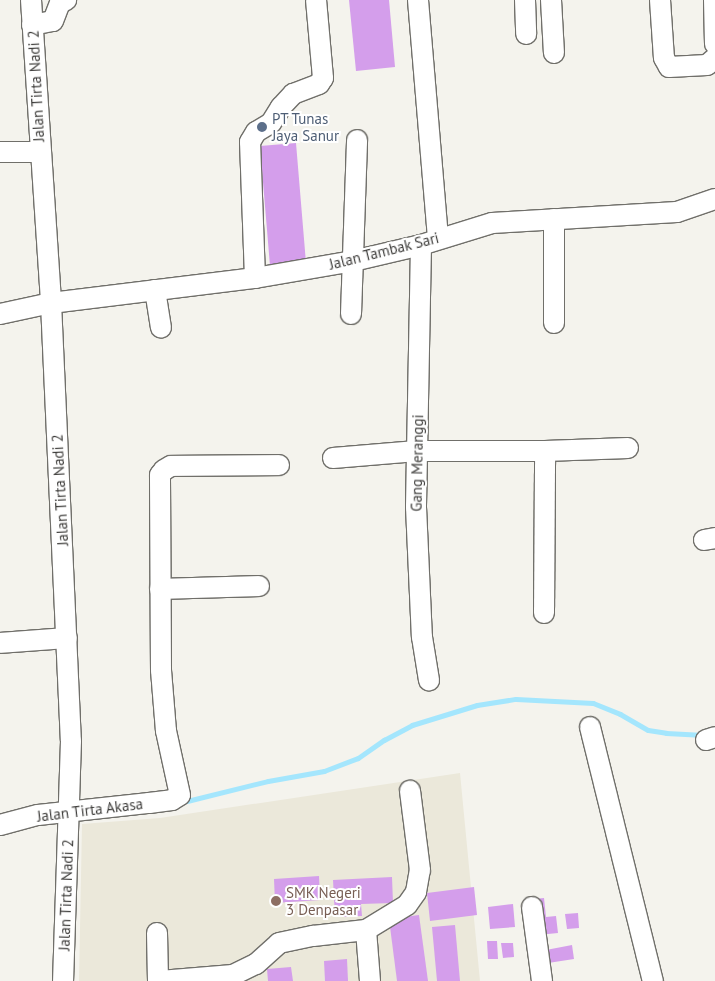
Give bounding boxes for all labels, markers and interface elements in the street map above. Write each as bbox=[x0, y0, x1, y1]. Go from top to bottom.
street label: Jalan Tirta Nadi 2 bbox=[24, 30, 48, 142]
place label: PT Tunas Jaya Sanur bbox=[272, 109, 339, 144]
marker: PT Tunas Jaya Sanur bbox=[256, 121, 268, 133]
street label: Jalan Tambak Sari bbox=[327, 229, 441, 273]
street label: Gang Meranggi bbox=[407, 414, 427, 512]
street label: Jalan Tirta Nadi 2 bbox=[48, 434, 72, 546]
street label: Jalan Tirta Akasa bbox=[36, 795, 144, 825]
street label: Jalan Tirta Nadi 2 bbox=[55, 839, 77, 951]
place label: SMK Negeri 3 Denpasar bbox=[286, 883, 361, 918]
marker: SMK Negeri 3 Denpasar bbox=[270, 895, 282, 907]

